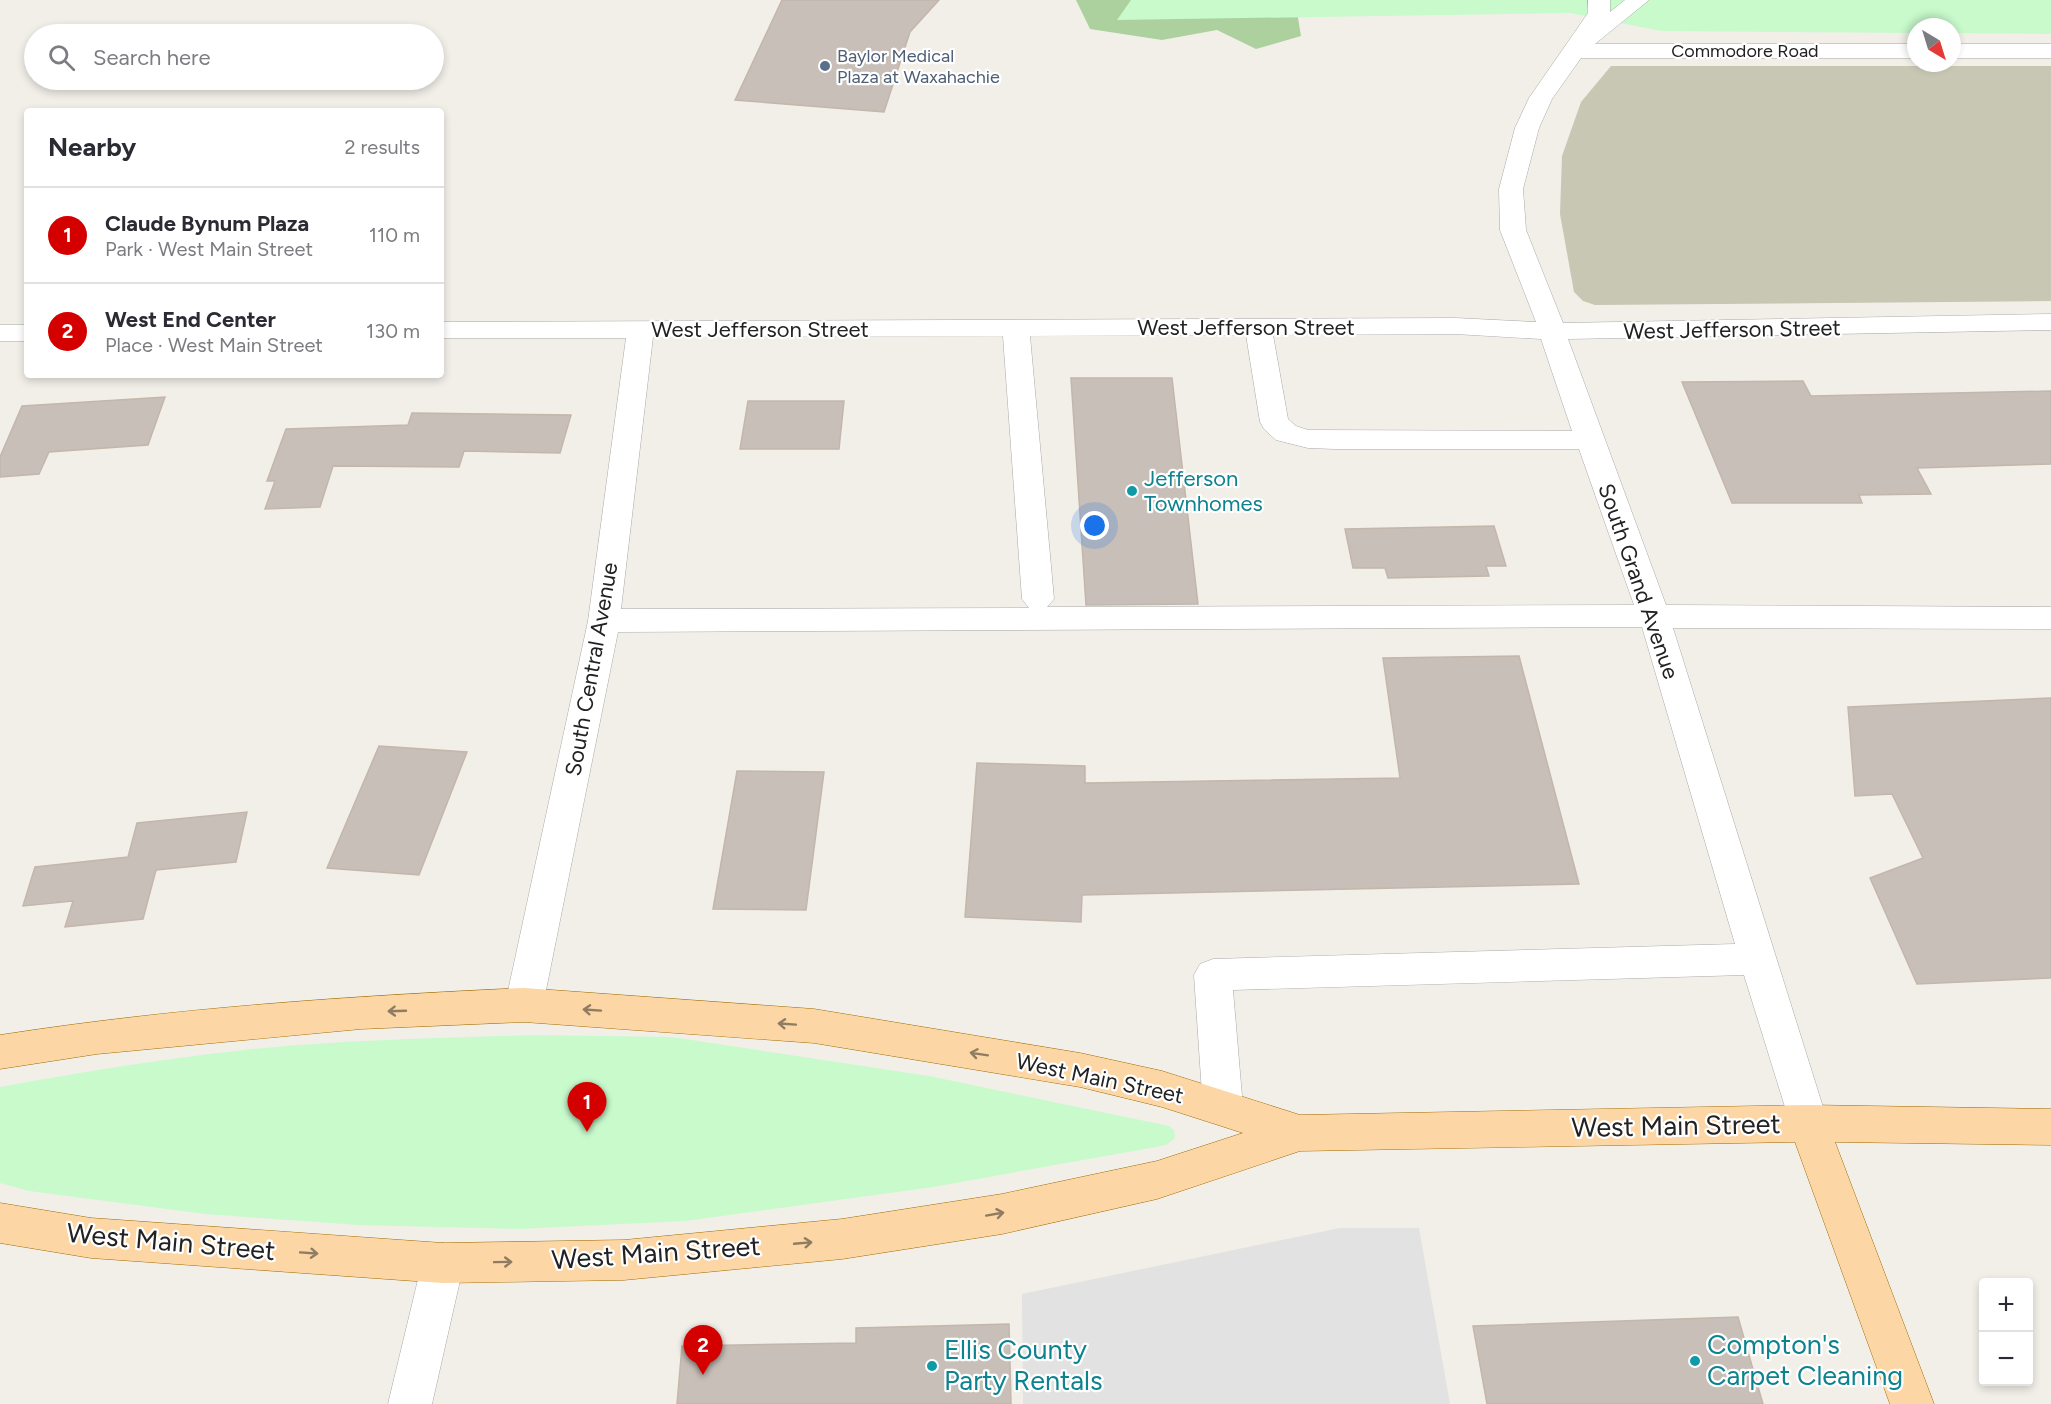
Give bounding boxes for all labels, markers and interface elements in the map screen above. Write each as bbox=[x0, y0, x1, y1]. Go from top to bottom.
north arrow bbox=[1907, 18, 1961, 72]
search box bbox=[24, 24, 444, 90]
street label: Commodore Road bbox=[1671, 40, 1819, 62]
icon: search bbox=[45, 41, 78, 74]
text: Search here bbox=[93, 44, 211, 71]
place label: Baylor Medical Plaza at Waxahachie bbox=[837, 45, 1000, 88]
marker: Baylor Medical Plaza at Waxahachie bbox=[818, 59, 832, 73]
text: Nearby bbox=[48, 131, 136, 163]
text: 2 results bbox=[344, 135, 420, 159]
text: Claude Bynum Plaza bbox=[105, 210, 309, 237]
text: 1 bbox=[63, 223, 72, 247]
text: 110 m bbox=[369, 223, 420, 247]
text: Park · West Main Street bbox=[105, 237, 313, 261]
text: West End Center bbox=[105, 306, 276, 333]
street label: West Jefferson Street bbox=[1137, 314, 1355, 341]
street label: West Jefferson Street bbox=[1623, 314, 1841, 345]
street label: West Jefferson Street bbox=[651, 316, 869, 343]
text: 2 bbox=[62, 319, 73, 343]
text: 130 m bbox=[366, 319, 420, 343]
text: Place · West Main Street bbox=[105, 333, 323, 357]
place label: Jefferson Townhomes bbox=[1144, 465, 1263, 517]
street label: South Grand Avenue bbox=[1592, 480, 1685, 682]
marker: Jefferson Townhomes bbox=[1125, 484, 1139, 498]
your location bbox=[1080, 511, 1109, 540]
street label: South Central Avenue bbox=[559, 560, 624, 778]
one-way arrow bbox=[583, 1004, 603, 1015]
one-way arrow bbox=[388, 1005, 408, 1016]
one-way arrow bbox=[777, 1018, 797, 1029]
one-way arrow bbox=[970, 1048, 989, 1059]
street label: West Main Street bbox=[1014, 1048, 1186, 1109]
pin: 1 bbox=[568, 1082, 606, 1132]
street label: West Main Street bbox=[1571, 1107, 1781, 1144]
one-way arrow bbox=[985, 1209, 1005, 1220]
street label: West Main Street bbox=[65, 1216, 277, 1267]
street label: West Main Street bbox=[550, 1229, 761, 1276]
one-way arrow bbox=[792, 1237, 812, 1248]
one-way arrow bbox=[298, 1248, 318, 1259]
one-way arrow bbox=[493, 1256, 513, 1268]
map controls bbox=[1979, 1278, 2033, 1386]
button: + bbox=[1979, 1278, 2033, 1332]
pin: 2 bbox=[684, 1326, 722, 1375]
place label: Compton's Carpet Cleaning bbox=[1707, 1328, 1903, 1392]
button: − bbox=[1979, 1332, 2033, 1386]
place label: Ellis County Party Rentals bbox=[944, 1333, 1102, 1397]
marker: Compton's Carpet Cleaning bbox=[1688, 1354, 1702, 1368]
marker: Ellis County Party Rentals bbox=[925, 1359, 939, 1373]

